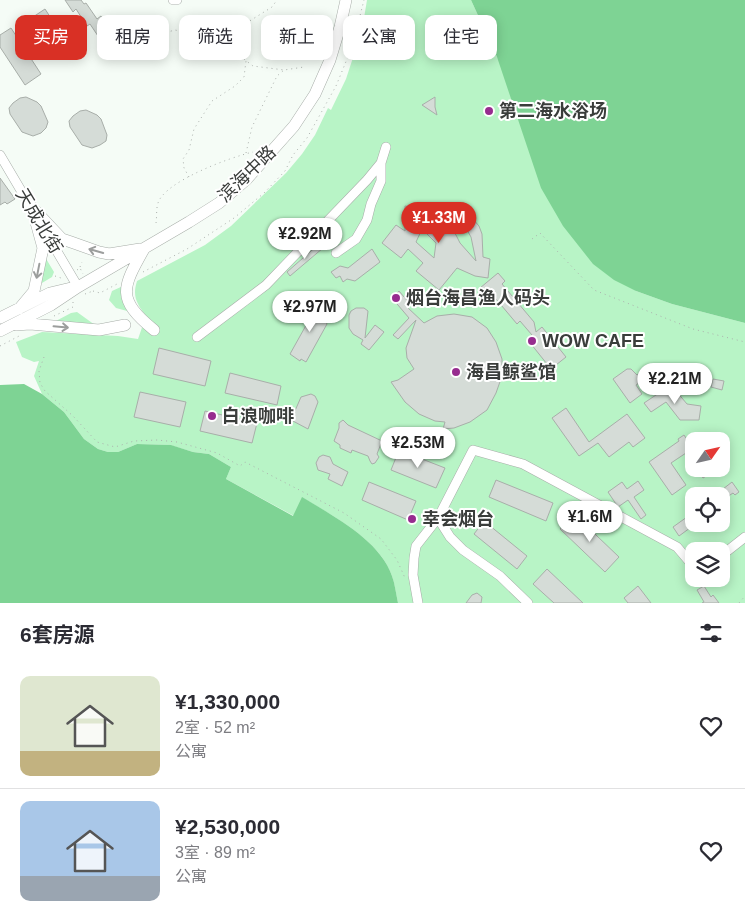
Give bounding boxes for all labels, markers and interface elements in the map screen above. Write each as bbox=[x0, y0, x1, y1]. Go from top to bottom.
chip: 买房 bbox=[15, 15, 87, 60]
chip: 租房 bbox=[97, 15, 169, 60]
chip: 筛选 bbox=[179, 15, 251, 60]
chip: 新上 bbox=[261, 15, 333, 60]
chip: 公寓 bbox=[343, 15, 415, 60]
chip: 住宅 bbox=[425, 15, 497, 60]
place label: 第二海水浴场 bbox=[499, 101, 607, 121]
marker: 第二海水浴场 bbox=[483, 105, 495, 117]
street label: 滨海中路 bbox=[214, 142, 280, 206]
street label: 天成北街 bbox=[12, 185, 66, 257]
pin: ¥1.33M bbox=[398, 202, 480, 244]
text: ¥1.33M bbox=[412, 209, 466, 226]
pin: ¥2.92M bbox=[264, 218, 346, 260]
text: ¥2.92M bbox=[278, 225, 332, 242]
one-way arrow bbox=[88, 245, 104, 255]
one-way arrow bbox=[33, 262, 42, 278]
place label: 烟台海昌渔人码头 bbox=[406, 288, 550, 308]
pin: ¥2.97M bbox=[269, 290, 351, 333]
marker: 烟台海昌渔人码头 bbox=[390, 292, 402, 304]
text: ¥2.97M bbox=[283, 298, 337, 315]
one-way arrow bbox=[53, 322, 69, 331]
place label: WOW CAFE bbox=[542, 331, 644, 351]
marker: WOW CAFE bbox=[526, 335, 538, 347]
place label: 海昌鲸鲨馆 bbox=[466, 362, 556, 382]
pin: ¥2.21M bbox=[634, 362, 716, 405]
marker: 海昌鲸鲨馆 bbox=[450, 366, 462, 378]
text: ¥2.21M bbox=[648, 370, 702, 387]
place label: 白浪咖啡 bbox=[222, 406, 294, 426]
marker: 白浪咖啡 bbox=[206, 410, 218, 422]
pin: ¥2.53M bbox=[377, 426, 459, 469]
north arrow bbox=[685, 432, 730, 478]
map controls bbox=[685, 432, 730, 587]
text: ¥2.53M bbox=[391, 434, 445, 451]
button: locate bbox=[685, 487, 730, 532]
pin: ¥1.6M bbox=[555, 500, 625, 543]
text: ¥1.6M bbox=[568, 508, 612, 525]
place label: 幸会烟台 bbox=[422, 509, 494, 529]
marker: 幸会烟台 bbox=[406, 513, 418, 525]
button: layers bbox=[685, 542, 730, 587]
icon: filters bbox=[697, 619, 725, 647]
text: 6套房源 bbox=[20, 623, 95, 646]
text: ¥1,330,000 bbox=[175, 690, 280, 713]
icon: home bbox=[60, 696, 120, 756]
icon: heart bbox=[697, 712, 725, 740]
text: 2室 · 52 m² bbox=[175, 719, 255, 736]
text: 公寓 bbox=[175, 743, 207, 760]
text: ¥2,530,000 bbox=[175, 815, 280, 838]
icon: home bbox=[60, 821, 120, 881]
icon: heart bbox=[697, 837, 725, 865]
text: 3室 · 89 m² bbox=[175, 844, 255, 861]
text: 公寓 bbox=[175, 868, 207, 885]

